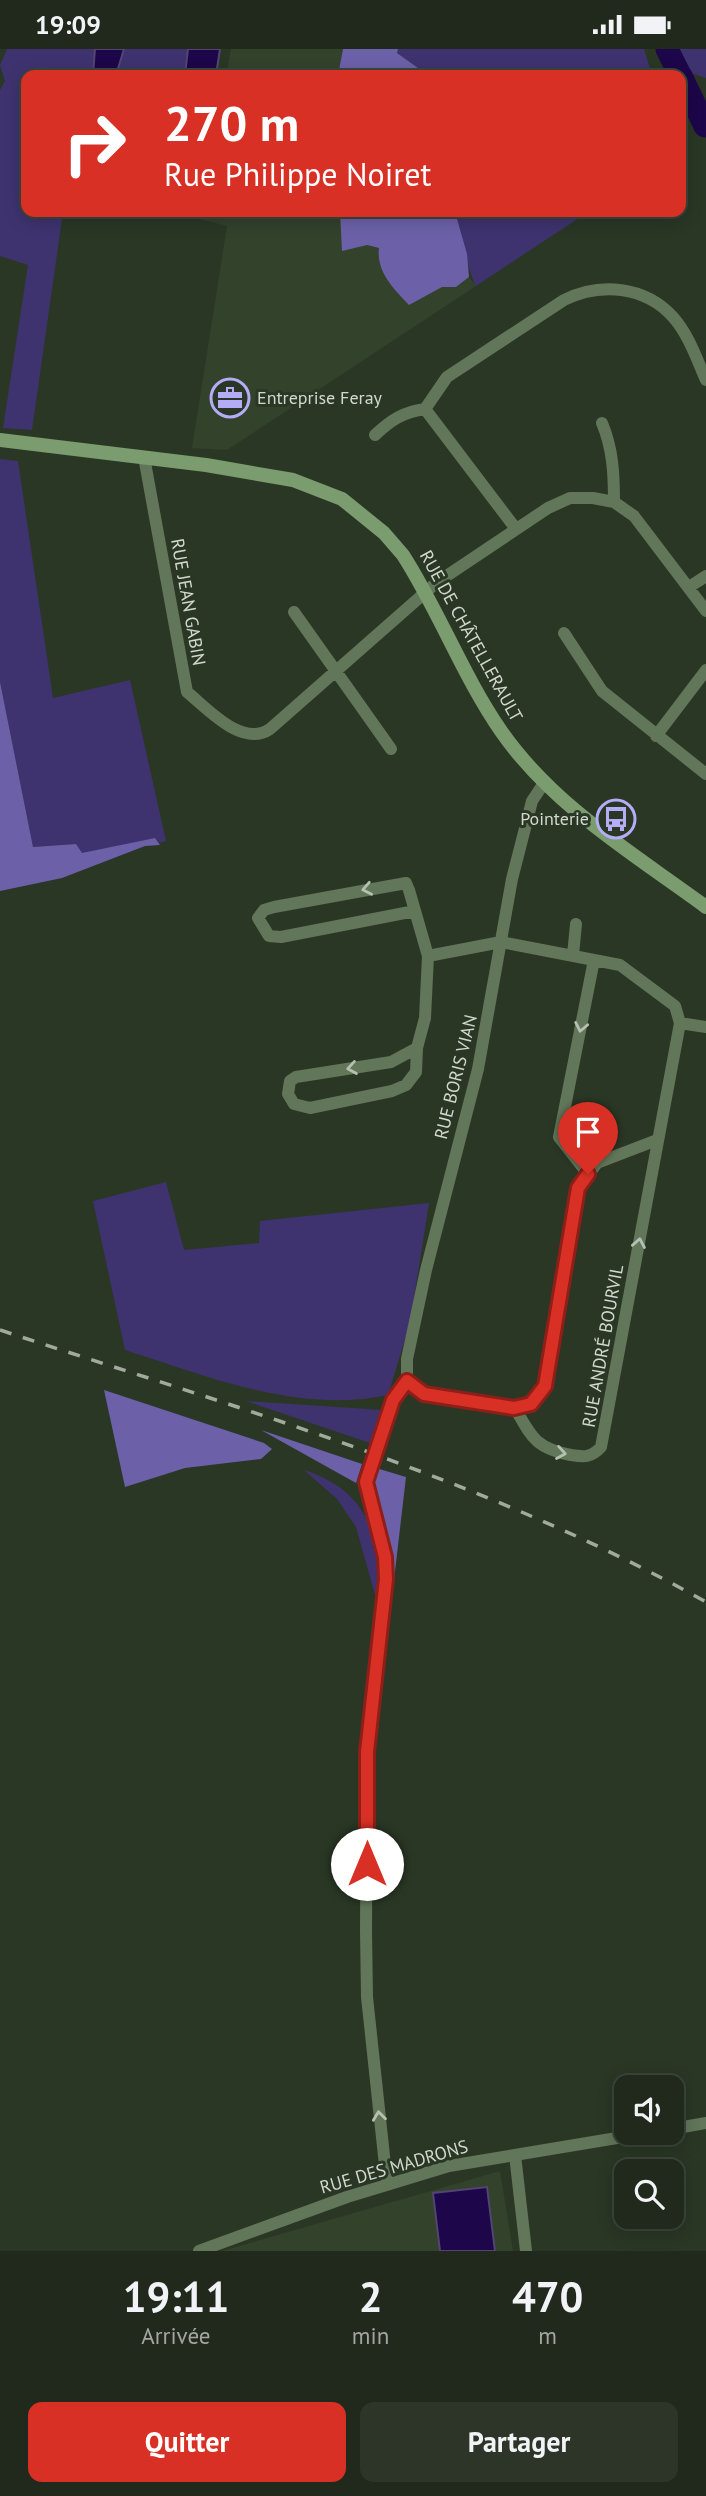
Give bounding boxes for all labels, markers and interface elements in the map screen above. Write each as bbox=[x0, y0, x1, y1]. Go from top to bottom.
text: 19:09 bbox=[35, 8, 101, 41]
text: 270 m bbox=[164, 91, 299, 155]
icon: right bbox=[49, 98, 140, 189]
text: Rue Philippe Noiret bbox=[164, 153, 431, 195]
office icon: Entreprise Feray bbox=[209, 377, 251, 419]
place label: Entreprise Feray bbox=[257, 386, 383, 409]
street label: RUE JEAN GABIN bbox=[166, 537, 211, 667]
street label: RUE DE CHÂTELLERAULT bbox=[415, 546, 528, 725]
bus stop icon: Pointerie bbox=[595, 798, 637, 840]
place label: Pointerie bbox=[520, 807, 589, 830]
one-way arrow bbox=[361, 881, 373, 896]
street label: RUE BORIS VIAN bbox=[429, 1012, 482, 1142]
one-way arrow bbox=[574, 1021, 589, 1033]
one-way arrow bbox=[346, 1060, 358, 1075]
pin bbox=[558, 1102, 618, 1174]
icon: arrive bbox=[569, 1113, 607, 1151]
one-way arrow bbox=[631, 1237, 646, 1249]
street label: RUE ANDRÉ BOURVIL bbox=[577, 1263, 628, 1429]
one-way arrow bbox=[555, 1445, 567, 1460]
position arrow bbox=[330, 1827, 404, 1901]
map controls bbox=[614, 2075, 684, 2229]
button: sound bbox=[614, 2075, 684, 2145]
one-way arrow bbox=[372, 2111, 387, 2122]
street label: RUE DES MADRONS bbox=[317, 2134, 471, 2199]
button: search bbox=[614, 2159, 684, 2229]
text: 19:11 bbox=[123, 2269, 229, 2324]
text: 2 bbox=[359, 2269, 382, 2324]
text: 470 bbox=[512, 2269, 583, 2324]
text: Arrivée bbox=[141, 2321, 211, 2350]
text: min bbox=[352, 2321, 389, 2350]
text: m bbox=[538, 2321, 557, 2350]
button: Quitter bbox=[28, 2402, 346, 2482]
button: Partager bbox=[360, 2402, 678, 2482]

